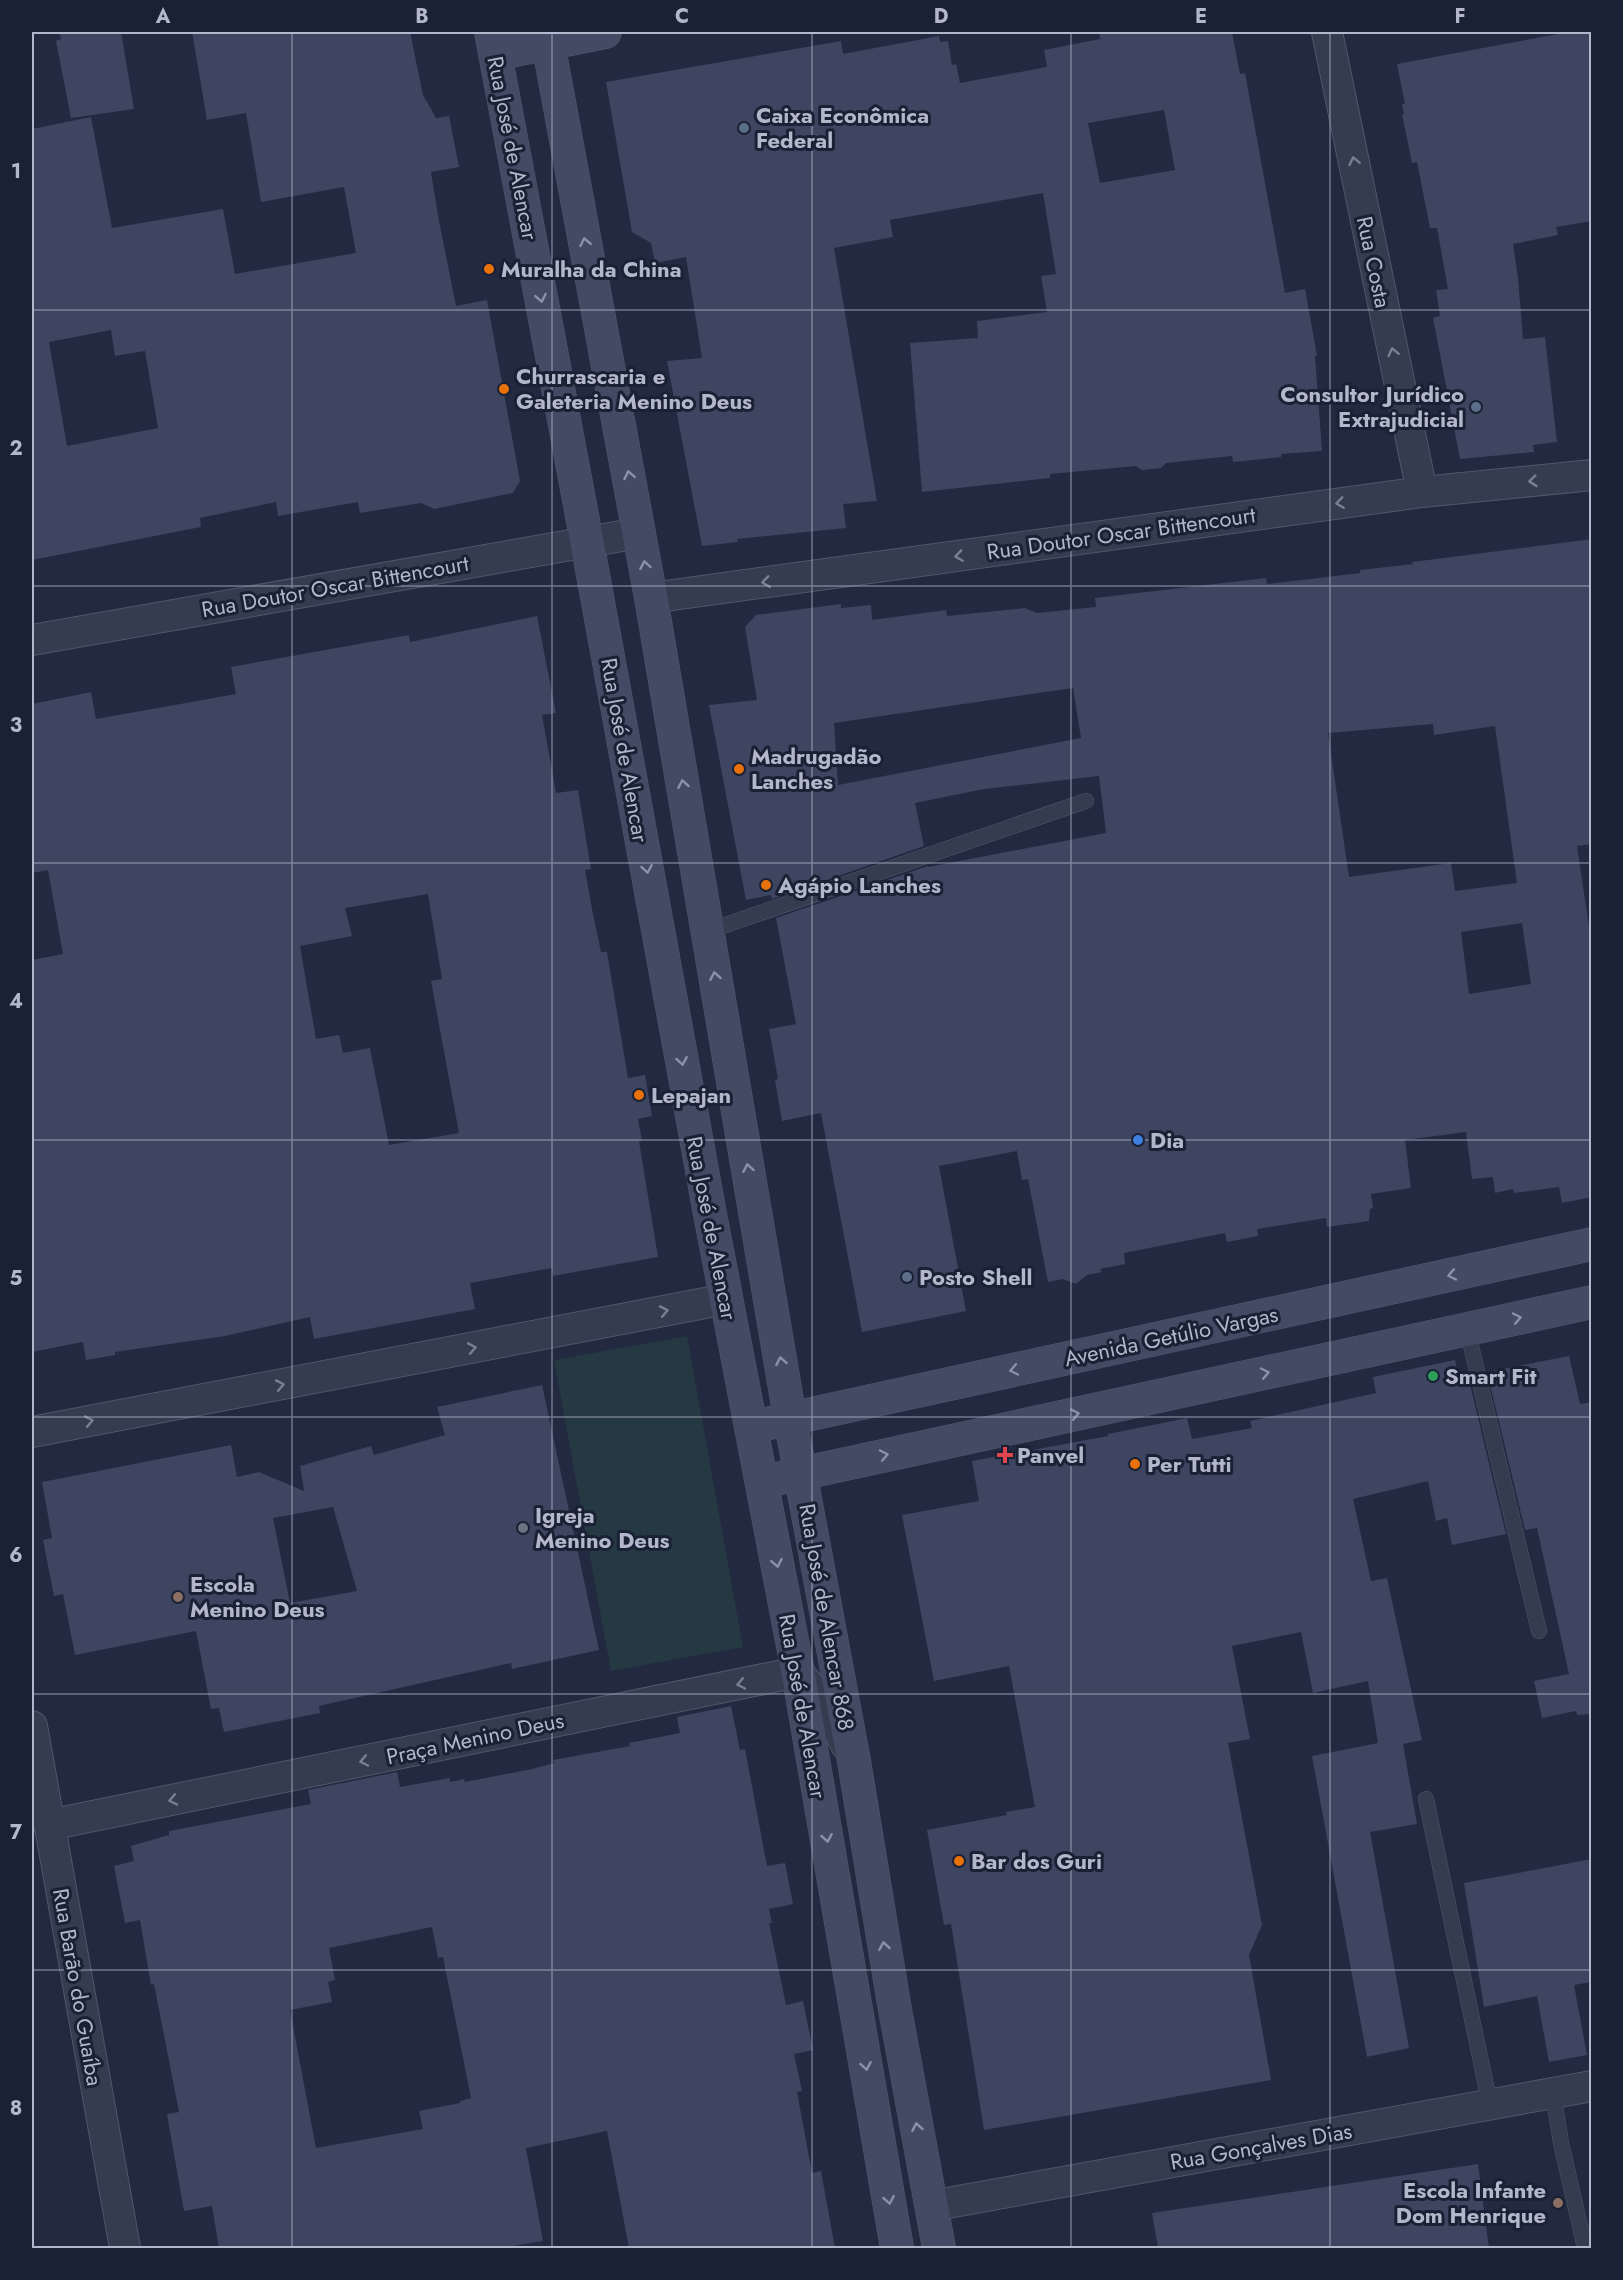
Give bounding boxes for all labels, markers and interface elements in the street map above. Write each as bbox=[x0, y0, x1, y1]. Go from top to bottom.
text: A bbox=[155, 2, 171, 31]
text: B bbox=[415, 2, 429, 31]
text: C bbox=[675, 2, 689, 31]
text: D bbox=[934, 2, 948, 31]
text: E bbox=[1195, 2, 1207, 31]
text: F bbox=[1454, 2, 1466, 31]
street label: Rua José de Alencar bbox=[479, 53, 547, 243]
place label: Caixa Econômica Federal bbox=[756, 99, 929, 156]
marker: Caixa Econômica Federal bbox=[737, 121, 751, 135]
text: 1 bbox=[11, 157, 21, 186]
one-way arrow bbox=[1348, 157, 1361, 167]
street label: Rua Costa bbox=[1349, 213, 1399, 311]
one-way arrow bbox=[579, 237, 592, 247]
place label: Muralha da China bbox=[501, 253, 682, 285]
marker: Muralha da China bbox=[482, 262, 496, 276]
one-way arrow bbox=[534, 292, 547, 302]
one-way arrow bbox=[1387, 348, 1400, 358]
place label: Churrascaria e Galeteria Menino Deus bbox=[516, 360, 752, 417]
place label: Consultor Jurídico Extrajudicial bbox=[1280, 378, 1464, 435]
marker: Churrascaria e Galeteria Menino Deus bbox=[497, 382, 511, 396]
marker: Consultor Jurídico Extrajudicial bbox=[1469, 400, 1483, 414]
text: 2 bbox=[9, 434, 23, 463]
one-way arrow bbox=[623, 470, 636, 480]
one-way arrow bbox=[1529, 474, 1538, 486]
one-way arrow bbox=[1335, 497, 1344, 509]
street label: Rua Doutor Oscar Bittencourt bbox=[985, 498, 1258, 568]
street label: Rua Doutor Oscar Bittencourt bbox=[199, 547, 472, 625]
one-way arrow bbox=[955, 549, 964, 561]
one-way arrow bbox=[639, 561, 652, 571]
one-way arrow bbox=[761, 576, 771, 588]
street label: Rua José de Alencar bbox=[593, 655, 657, 845]
text: 3 bbox=[10, 711, 22, 740]
place label: Madrugadão Lanches bbox=[751, 740, 882, 797]
marker: Madrugadão Lanches bbox=[732, 762, 746, 776]
one-way arrow bbox=[677, 779, 690, 789]
one-way arrow bbox=[640, 864, 653, 874]
place label: Agápio Lanches bbox=[777, 869, 941, 901]
marker: Agápio Lanches bbox=[759, 878, 773, 892]
one-way arrow bbox=[710, 971, 722, 981]
text: 4 bbox=[9, 987, 23, 1016]
one-way arrow bbox=[675, 1056, 688, 1066]
place label: Lepajan bbox=[651, 1079, 731, 1111]
marker: Lepajan bbox=[632, 1088, 646, 1102]
place label: Dia bbox=[1150, 1124, 1184, 1156]
street label: Rua José de Alencar bbox=[678, 1133, 746, 1323]
marker: Dia bbox=[1131, 1133, 1145, 1147]
one-way arrow bbox=[742, 1164, 755, 1174]
place label: Posto Shell bbox=[919, 1261, 1032, 1293]
text: 5 bbox=[10, 1264, 23, 1293]
one-way arrow bbox=[1448, 1267, 1458, 1280]
marker: Posto Shell bbox=[900, 1270, 914, 1284]
street label: Avenida Getúlio Vargas bbox=[1061, 1298, 1281, 1374]
one-way arrow bbox=[658, 1305, 668, 1318]
one-way arrow bbox=[1512, 1312, 1522, 1325]
one-way arrow bbox=[467, 1342, 477, 1355]
one-way arrow bbox=[775, 1356, 787, 1365]
place label: Smart Fit bbox=[1445, 1360, 1537, 1392]
one-way arrow bbox=[1009, 1363, 1019, 1376]
one-way arrow bbox=[1260, 1367, 1270, 1380]
marker: Smart Fit bbox=[1426, 1369, 1440, 1383]
one-way arrow bbox=[275, 1379, 285, 1392]
one-way arrow bbox=[1069, 1408, 1079, 1421]
one-way arrow bbox=[84, 1415, 94, 1428]
place label: Panvel bbox=[1017, 1439, 1084, 1471]
marker: Panvel bbox=[998, 1448, 1012, 1462]
place label: Per Tutti bbox=[1147, 1448, 1232, 1480]
one-way arrow bbox=[879, 1449, 889, 1462]
marker: Per Tutti bbox=[1128, 1457, 1142, 1471]
place label: Igreja Menino Deus bbox=[535, 1499, 670, 1556]
street label: Rua José de Alencar 868 bbox=[794, 1501, 860, 1733]
marker: Igreja Menino Deus bbox=[516, 1521, 530, 1535]
text: 6 bbox=[9, 1541, 23, 1570]
one-way arrow bbox=[770, 1558, 783, 1568]
place label: Escola Menino Deus bbox=[190, 1568, 325, 1625]
marker: Escola Menino Deus bbox=[171, 1590, 185, 1604]
street label: Rua José de Alencar bbox=[774, 1612, 832, 1800]
one-way arrow bbox=[736, 1677, 746, 1690]
street label: Praça Menino Deus bbox=[383, 1704, 567, 1772]
one-way arrow bbox=[360, 1754, 370, 1767]
one-way arrow bbox=[169, 1792, 179, 1805]
text: 7 bbox=[10, 1818, 23, 1847]
one-way arrow bbox=[820, 1833, 832, 1842]
place label: Bar dos Guri bbox=[971, 1845, 1102, 1877]
marker: Bar dos Guri bbox=[952, 1854, 966, 1868]
street label: Rua Barão do Guaíba bbox=[45, 1886, 111, 2088]
one-way arrow bbox=[879, 1941, 891, 1951]
one-way arrow bbox=[859, 2061, 872, 2071]
text: 8 bbox=[10, 2094, 22, 2123]
street label: Rua Gonçalves Dias bbox=[1168, 2114, 1355, 2178]
one-way arrow bbox=[911, 2123, 924, 2133]
place label: Escola Infante Dom Henrique bbox=[1396, 2174, 1546, 2231]
one-way arrow bbox=[882, 2194, 895, 2204]
marker: Escola Infante Dom Henrique bbox=[1551, 2196, 1565, 2210]

